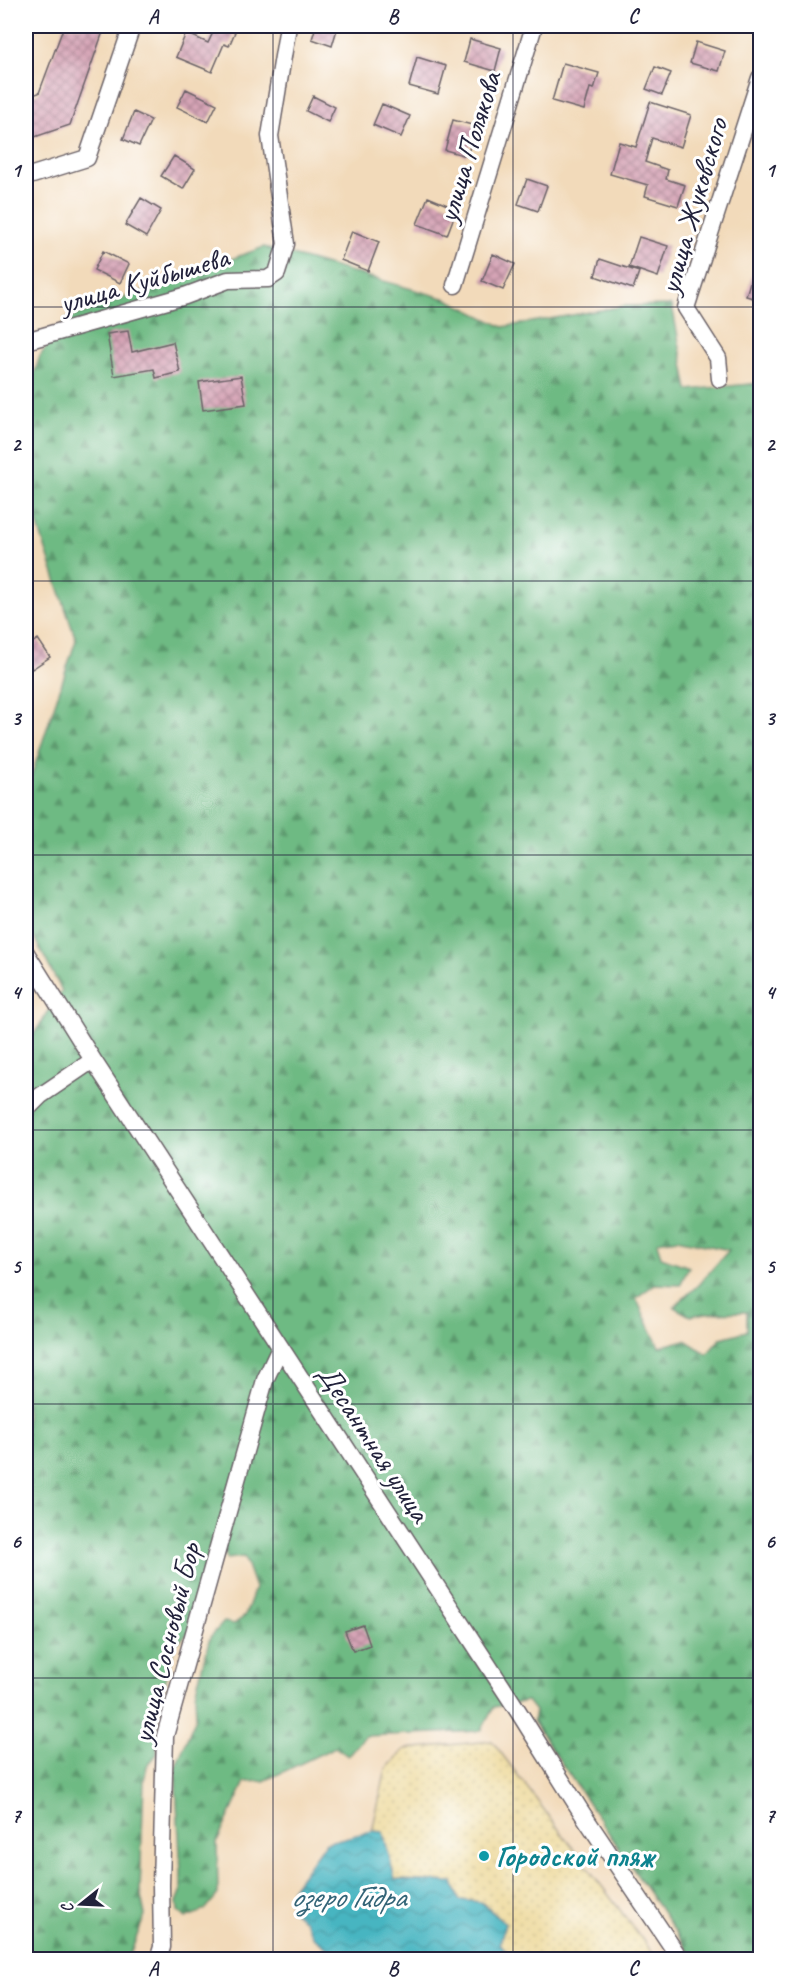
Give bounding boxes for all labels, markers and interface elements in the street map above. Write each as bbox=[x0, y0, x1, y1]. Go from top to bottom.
text: A bbox=[148, 4, 160, 29]
text: B bbox=[388, 4, 400, 29]
text: C bbox=[628, 4, 640, 29]
street label: улица Полякова bbox=[428, 65, 510, 229]
street label: улица Жуковского bbox=[649, 112, 737, 300]
text: 1 bbox=[12, 158, 23, 183]
text: 1 bbox=[766, 158, 777, 183]
street label: улица Куйбышева bbox=[53, 237, 235, 323]
text: 2 bbox=[12, 432, 23, 457]
text: 2 bbox=[766, 432, 777, 457]
text: 3 bbox=[12, 706, 23, 731]
text: 3 bbox=[766, 706, 777, 731]
text: 4 bbox=[12, 980, 24, 1005]
text: 4 bbox=[766, 980, 778, 1005]
text: 5 bbox=[12, 1254, 23, 1279]
text: 5 bbox=[766, 1254, 777, 1279]
street label: Десантная улица bbox=[309, 1357, 440, 1531]
text: 6 bbox=[11, 1529, 22, 1554]
text: 6 bbox=[765, 1529, 776, 1554]
street label: улица Сосновый Бор bbox=[122, 1537, 210, 1749]
text: 7 bbox=[12, 1803, 23, 1828]
text: 7 bbox=[766, 1803, 777, 1828]
place label: Городской пляж bbox=[496, 1837, 658, 1875]
marker: Городской пляж bbox=[477, 1849, 491, 1863]
north arrow bbox=[51, 1874, 111, 1934]
water label: озеро Гидра bbox=[291, 1876, 409, 1917]
text: С bbox=[56, 1899, 78, 1915]
text: A bbox=[148, 1956, 160, 1981]
text: B bbox=[388, 1956, 400, 1981]
text: C bbox=[628, 1956, 640, 1981]

